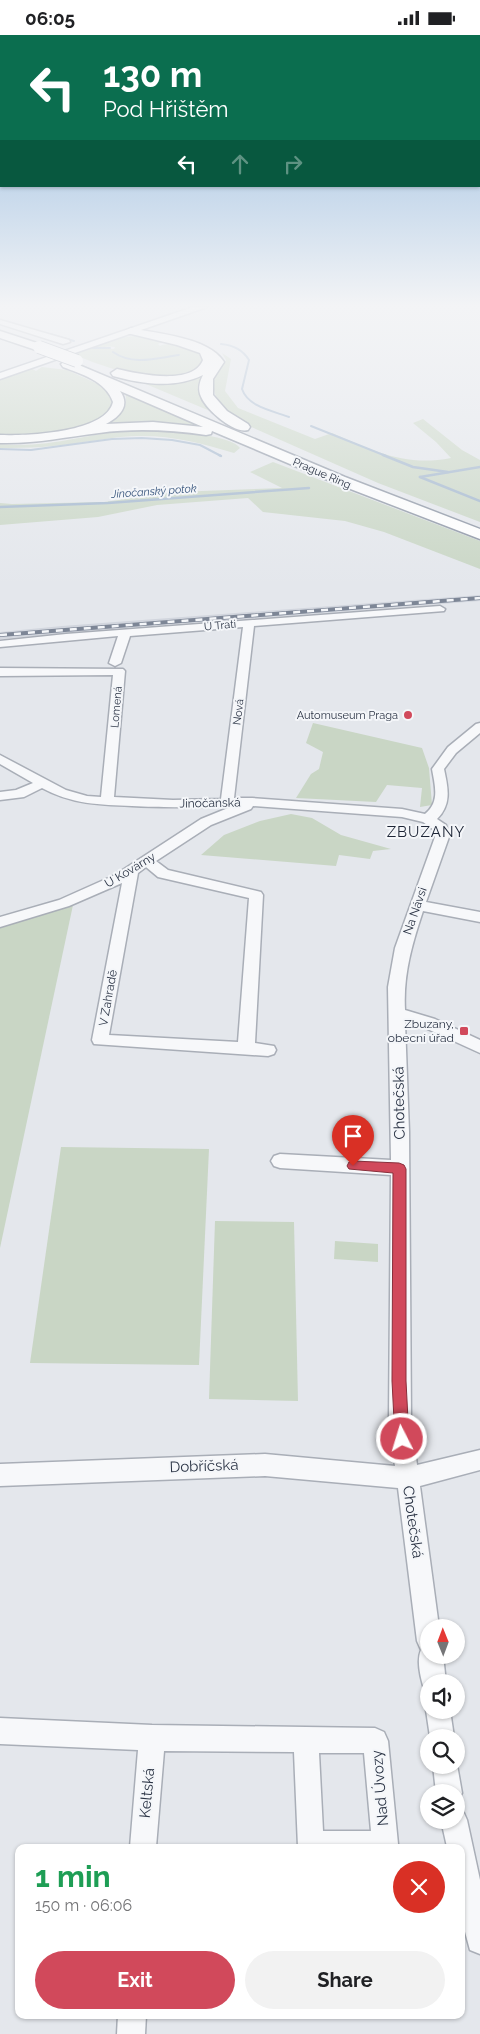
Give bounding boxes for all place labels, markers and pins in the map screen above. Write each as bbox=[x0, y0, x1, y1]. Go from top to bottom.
place label: Automuseum Praga bbox=[297, 709, 398, 722]
marker: Automuseum Praga bbox=[402, 709, 414, 721]
place label: Zbuzany, obecní úřad bbox=[388, 1017, 454, 1045]
marker: Zbuzany, obecní úřad bbox=[458, 1025, 470, 1037]
pin bbox=[332, 1115, 374, 1166]

